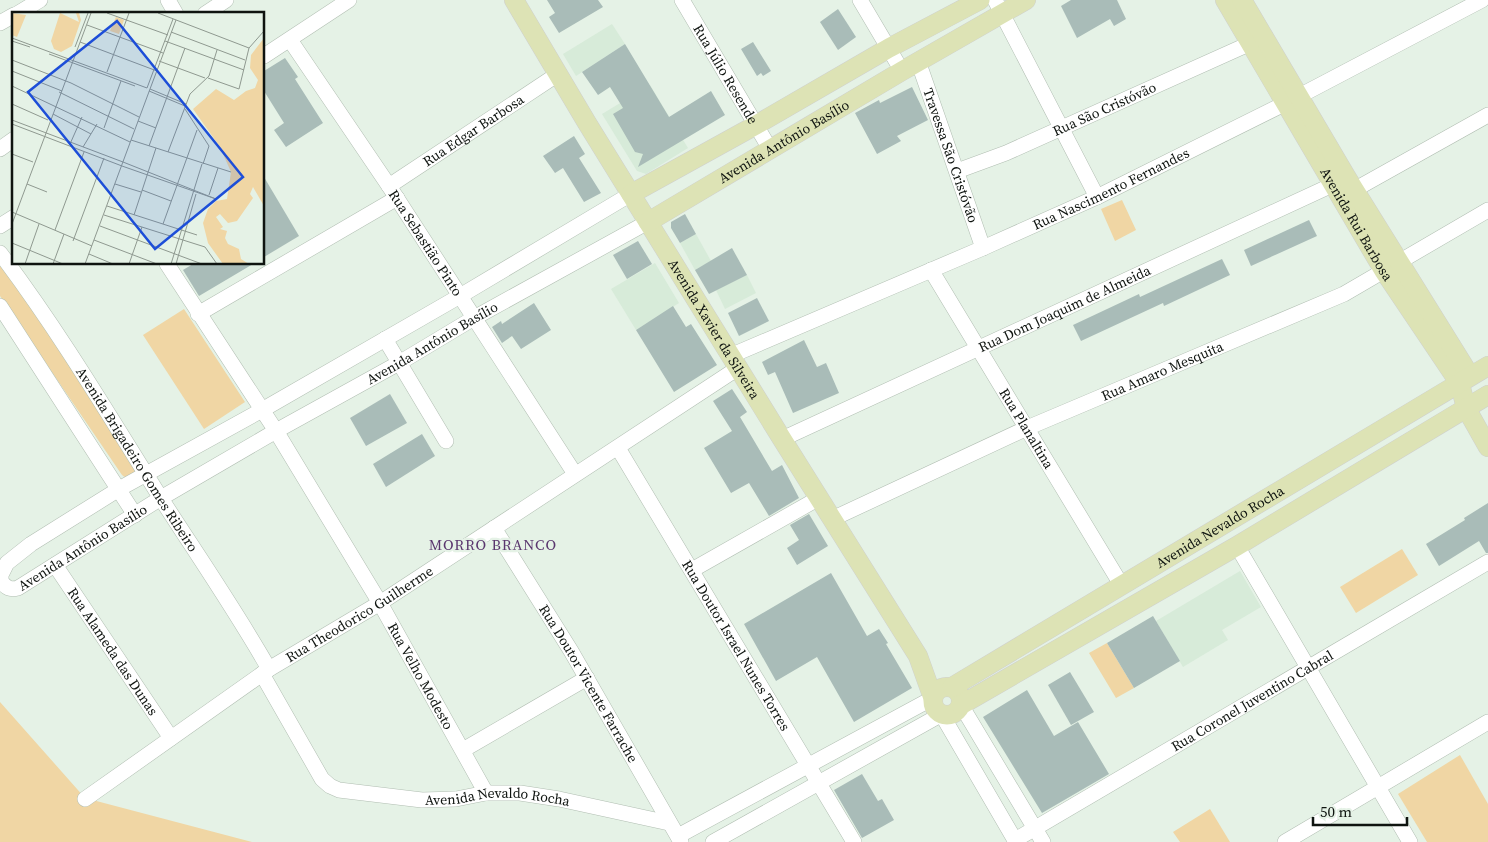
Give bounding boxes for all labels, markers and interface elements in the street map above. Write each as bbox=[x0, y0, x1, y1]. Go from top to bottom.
inset map bbox=[12, 12, 265, 265]
street label: Rua Júlio Resende bbox=[688, 20, 763, 128]
street label: Rua São Cristóvão bbox=[1049, 77, 1160, 141]
street label: Travessa São Cristóvão bbox=[918, 85, 984, 226]
street label: Rua Edgar Barbosa bbox=[419, 89, 528, 171]
street label: Avenida Antônio Basílio bbox=[715, 94, 853, 188]
street label: Rua Nascimento Fernandes bbox=[1029, 143, 1193, 235]
street label: Avenida Rui Barbosa bbox=[1315, 164, 1398, 286]
street label: Rua Sebastião Pinto bbox=[384, 186, 468, 300]
street label: Avenida Xavier da Silveira bbox=[663, 255, 765, 404]
street label: Rua Dom Joaquim de Almeida bbox=[975, 260, 1155, 357]
street label: Avenida Antônio Basílio bbox=[363, 297, 502, 389]
street label: Rua Amaro Mesquita bbox=[1098, 336, 1227, 405]
street label: Avenida Brigadeiro Gomes Ribeiro bbox=[71, 363, 203, 556]
street label: Rua Planaltina bbox=[995, 384, 1059, 473]
street label: Avenida Nevaldo Rocha bbox=[1152, 480, 1288, 573]
street label: Avenida Antônio Basílio bbox=[14, 499, 151, 596]
district label: MORRO BRANCO bbox=[429, 534, 557, 555]
street label: Rua Doutor Israel Nunes Torres bbox=[677, 556, 795, 735]
street label: Rua Theodorico Guilherme bbox=[282, 561, 437, 667]
street label: Rua Alameda das Dunas bbox=[63, 583, 163, 719]
street label: Rua Doutor Vicente Farrache bbox=[534, 600, 643, 766]
street label: Rua Velho Modesto bbox=[383, 619, 459, 733]
street label: Rua Coronel Juventino Cabral bbox=[1167, 645, 1337, 756]
street label: Avenida Nevaldo Rocha bbox=[424, 783, 573, 811]
scale bar bbox=[1313, 794, 1407, 826]
text: 50 m bbox=[1320, 801, 1352, 822]

